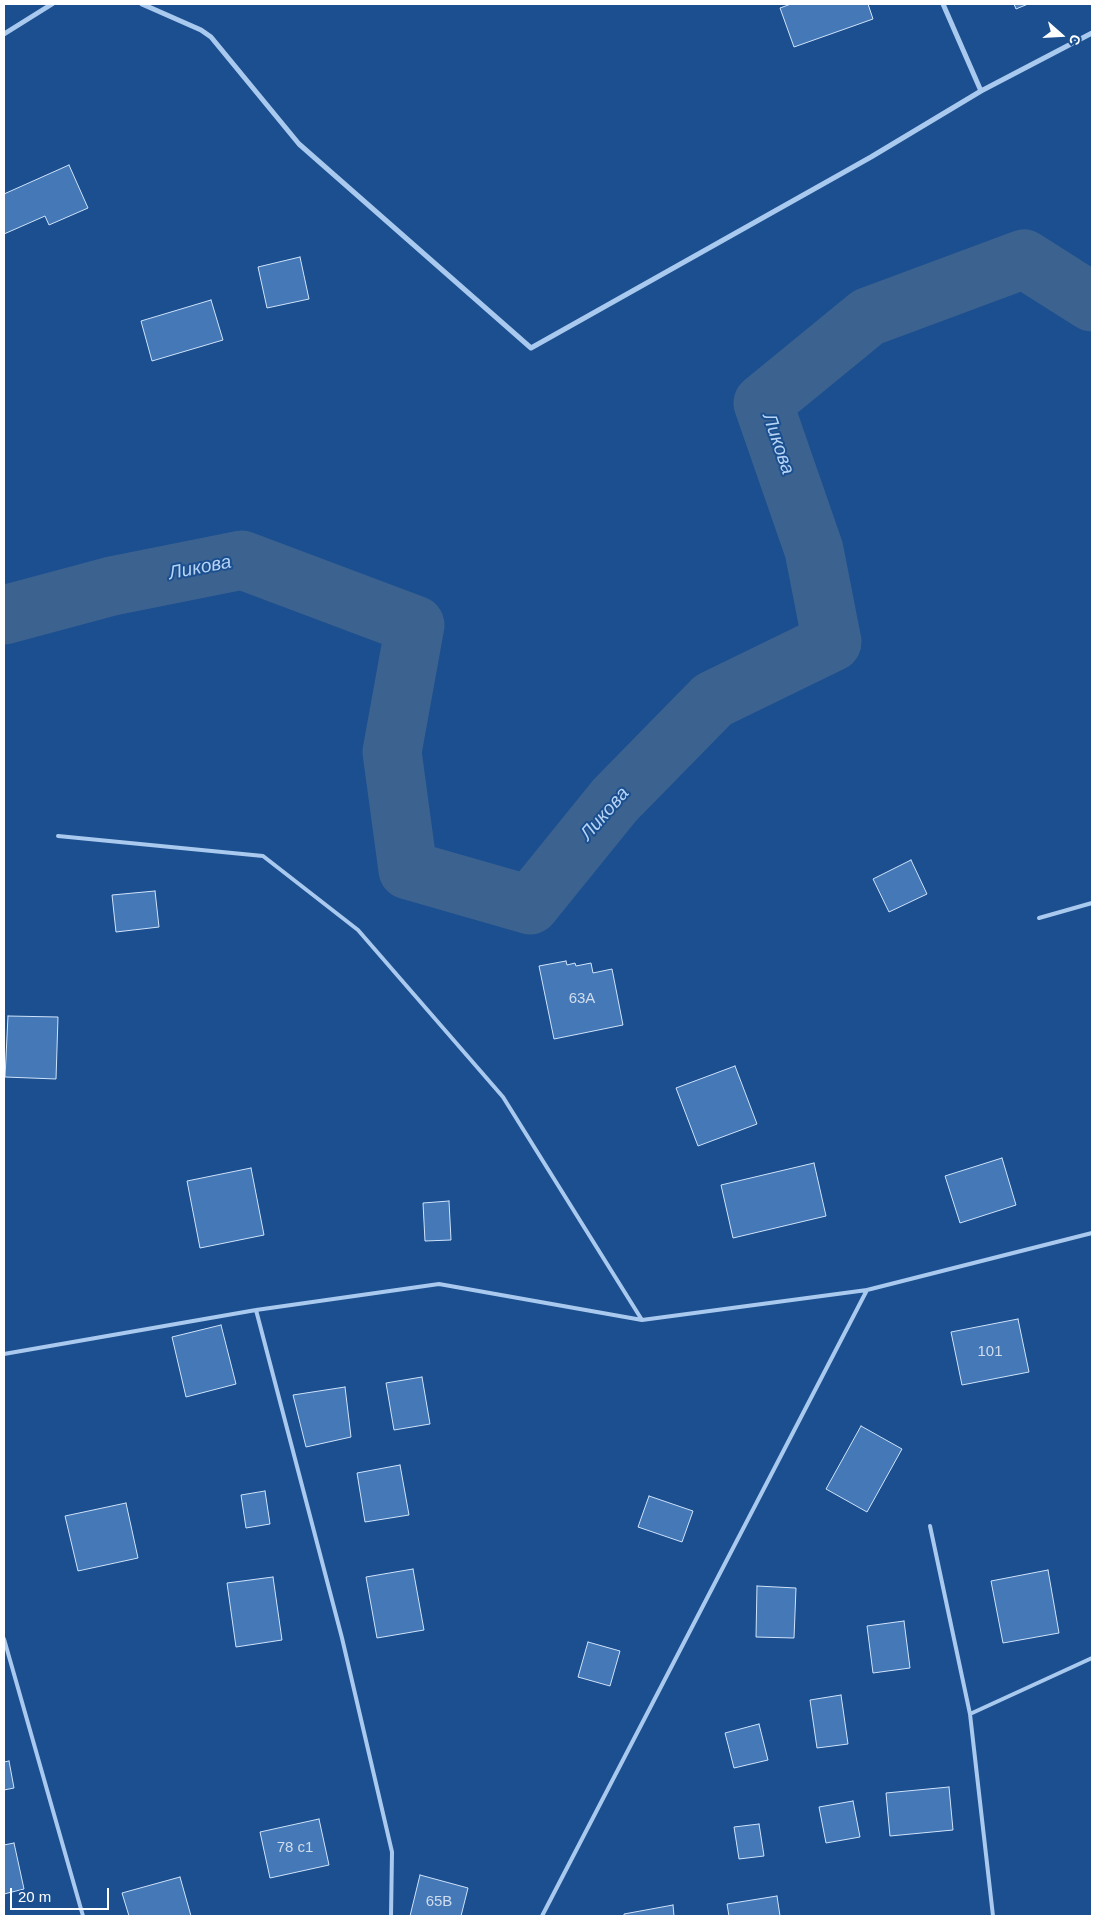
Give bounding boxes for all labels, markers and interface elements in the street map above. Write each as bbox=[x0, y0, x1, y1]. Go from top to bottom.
north arrow bbox=[1036, 10, 1086, 60]
text: С bbox=[1066, 32, 1084, 47]
water label: Ликова bbox=[757, 410, 799, 478]
water label: Ликова bbox=[167, 551, 233, 585]
water label: Ликова bbox=[576, 783, 634, 845]
house number: 63А bbox=[569, 990, 595, 1008]
house number: 101 bbox=[977, 1343, 1003, 1361]
house number: 78 с1 bbox=[277, 1839, 313, 1857]
scale bar bbox=[12, 1878, 111, 1910]
text: 20 m bbox=[18, 1888, 51, 1905]
house number: 65В bbox=[426, 1893, 452, 1911]

